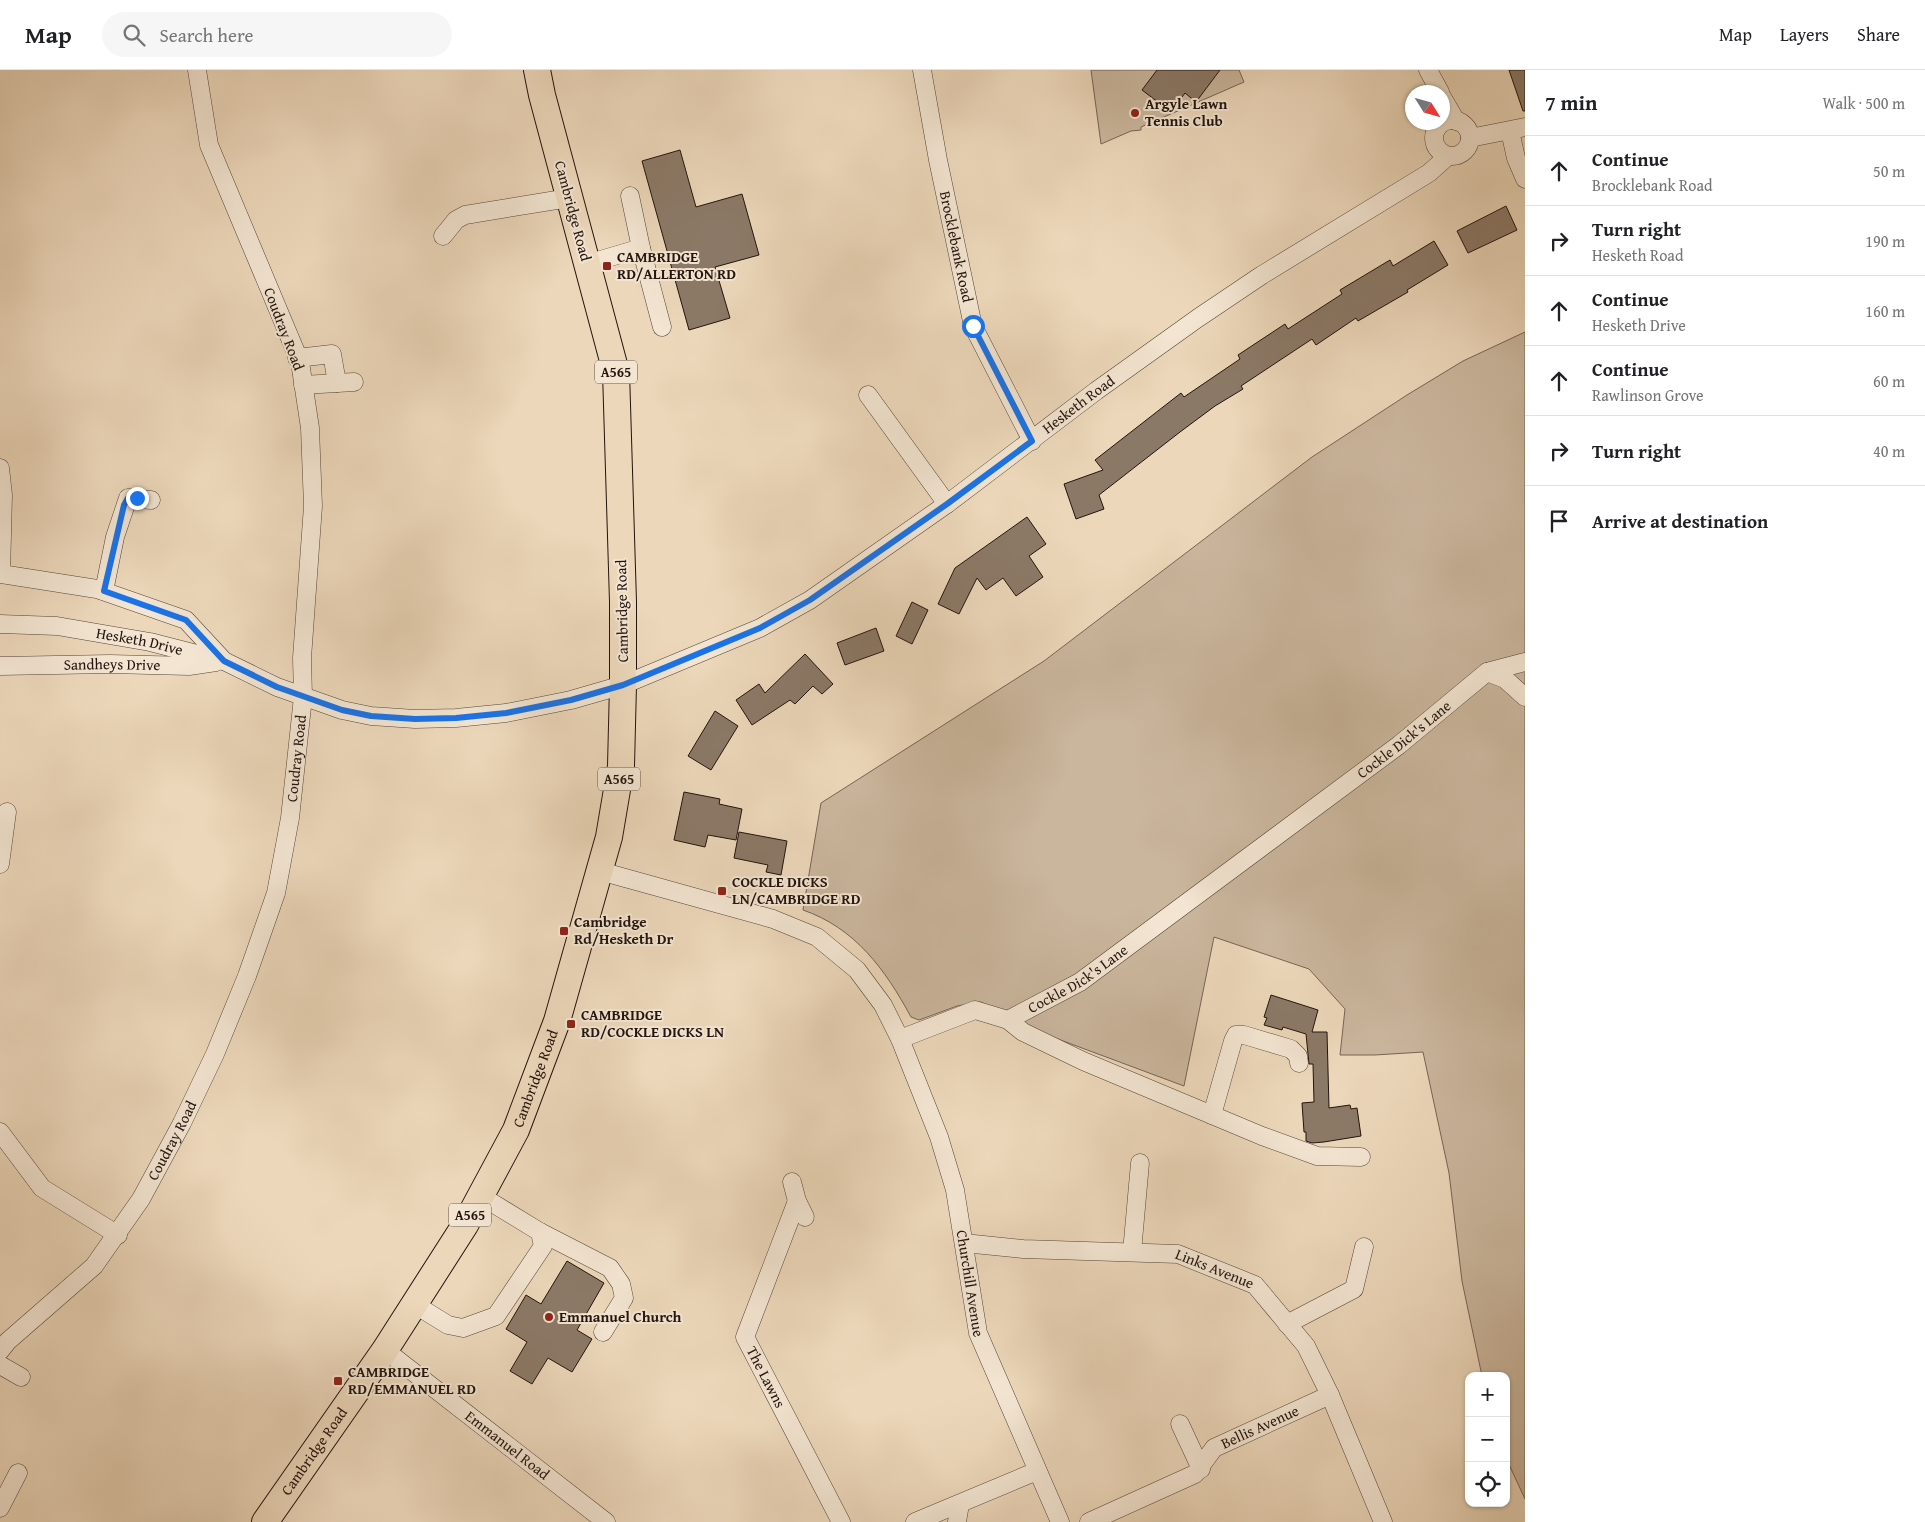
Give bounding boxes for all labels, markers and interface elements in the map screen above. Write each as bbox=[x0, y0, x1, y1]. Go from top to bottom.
search box bbox=[102, 12, 452, 57]
text: Map bbox=[25, 17, 72, 52]
icon: search bbox=[120, 21, 148, 49]
text: Search here bbox=[160, 21, 253, 49]
text: Map bbox=[1719, 21, 1752, 48]
text: Layers bbox=[1780, 21, 1829, 48]
text: Share bbox=[1857, 21, 1900, 48]
north arrow bbox=[1405, 85, 1450, 130]
text: 7 min bbox=[1545, 87, 1597, 118]
text: Walk · 500 m bbox=[1822, 91, 1905, 115]
place label: Argyle Lawn Tennis Club bbox=[1145, 93, 1227, 131]
marker: Argyle Lawn Tennis Club bbox=[1129, 107, 1141, 119]
text: Continue bbox=[1592, 145, 1669, 173]
icon: ahead bbox=[1545, 157, 1573, 185]
street label: Cambridge Road bbox=[550, 158, 597, 263]
text: 50 m bbox=[1873, 159, 1905, 183]
text: Brocklebank Road bbox=[1592, 173, 1713, 197]
street label: Brocklebank Road bbox=[935, 189, 979, 304]
text: Turn right bbox=[1592, 215, 1681, 243]
icon: right bbox=[1545, 227, 1573, 255]
text: 190 m bbox=[1865, 229, 1905, 253]
text: Hesketh Road bbox=[1592, 243, 1683, 267]
place label: CAMBRIDGE RD/ALLERTON RD bbox=[617, 246, 736, 284]
marker: CAMBRIDGE RD/ALLERTON RD bbox=[601, 260, 613, 272]
street label: Coudray Road bbox=[259, 284, 310, 373]
text: Continue bbox=[1592, 285, 1669, 313]
icon: ahead bbox=[1545, 297, 1573, 325]
text: 160 m bbox=[1865, 299, 1905, 323]
text: Hesketh Drive bbox=[1592, 313, 1686, 337]
route start bbox=[962, 315, 985, 338]
text: Continue bbox=[1592, 355, 1669, 383]
road number: A565 bbox=[595, 360, 637, 384]
icon: ahead bbox=[1545, 367, 1573, 395]
text: 60 m bbox=[1873, 369, 1905, 393]
street label: Hesketh Road bbox=[1038, 370, 1119, 438]
text: Rawlinson Grove bbox=[1592, 383, 1704, 407]
icon: right bbox=[1545, 437, 1573, 465]
text: Turn right bbox=[1592, 437, 1681, 465]
text: 40 m bbox=[1873, 439, 1905, 463]
route end bbox=[126, 487, 149, 510]
icon: arrive bbox=[1545, 507, 1573, 535]
text: Arrive at destination bbox=[1592, 507, 1768, 535]
street label: Cambridge Road bbox=[610, 559, 633, 663]
street label: Hesketh Drive bbox=[95, 622, 185, 660]
street label: Sandheys Drive bbox=[63, 653, 161, 675]
street label: Cockle Dick's Lane bbox=[1352, 695, 1455, 783]
street label: Coudray Road bbox=[281, 714, 311, 803]
road number: A565 bbox=[598, 768, 640, 791]
place label: COCKLE DICKS LN/CAMBRIDGE RD bbox=[732, 871, 861, 909]
marker: COCKLE DICKS LN/CAMBRIDGE RD bbox=[716, 885, 728, 897]
place label: Cambridge Rd/Hesketh Dr bbox=[574, 911, 673, 949]
marker: Cambridge Rd/Hesketh Dr bbox=[558, 925, 570, 937]
street label: Cockle Dick's Lane bbox=[1024, 939, 1132, 1018]
place label: CAMBRIDGE RD/COCKLE DICKS LN bbox=[581, 1004, 724, 1042]
marker: CAMBRIDGE RD/COCKLE DICKS LN bbox=[565, 1018, 577, 1030]
street label: Cambridge Road bbox=[507, 1026, 563, 1130]
street label: Coudray Road bbox=[142, 1097, 201, 1184]
road number: A565 bbox=[449, 1204, 491, 1226]
street label: Churchill Avenue bbox=[952, 1229, 990, 1340]
street label: Links Avenue bbox=[1173, 1243, 1257, 1294]
place label: Emmanuel Church bbox=[559, 1306, 682, 1327]
marker: Emmanuel Church bbox=[543, 1311, 555, 1323]
street label: The Lawns bbox=[742, 1343, 791, 1411]
place label: CAMBRIDGE RD/EMMANUEL RD bbox=[348, 1361, 476, 1399]
map controls bbox=[1465, 1372, 1510, 1507]
button: + bbox=[1465, 1372, 1510, 1417]
marker: CAMBRIDGE RD/EMMANUEL RD bbox=[332, 1375, 344, 1387]
street label: Bellis Avenue bbox=[1217, 1400, 1302, 1454]
street label: Cambridge Road bbox=[276, 1403, 352, 1499]
street label: Emmanuel Road bbox=[461, 1405, 554, 1484]
button: − bbox=[1465, 1417, 1510, 1462]
button: locate bbox=[1465, 1462, 1510, 1507]

